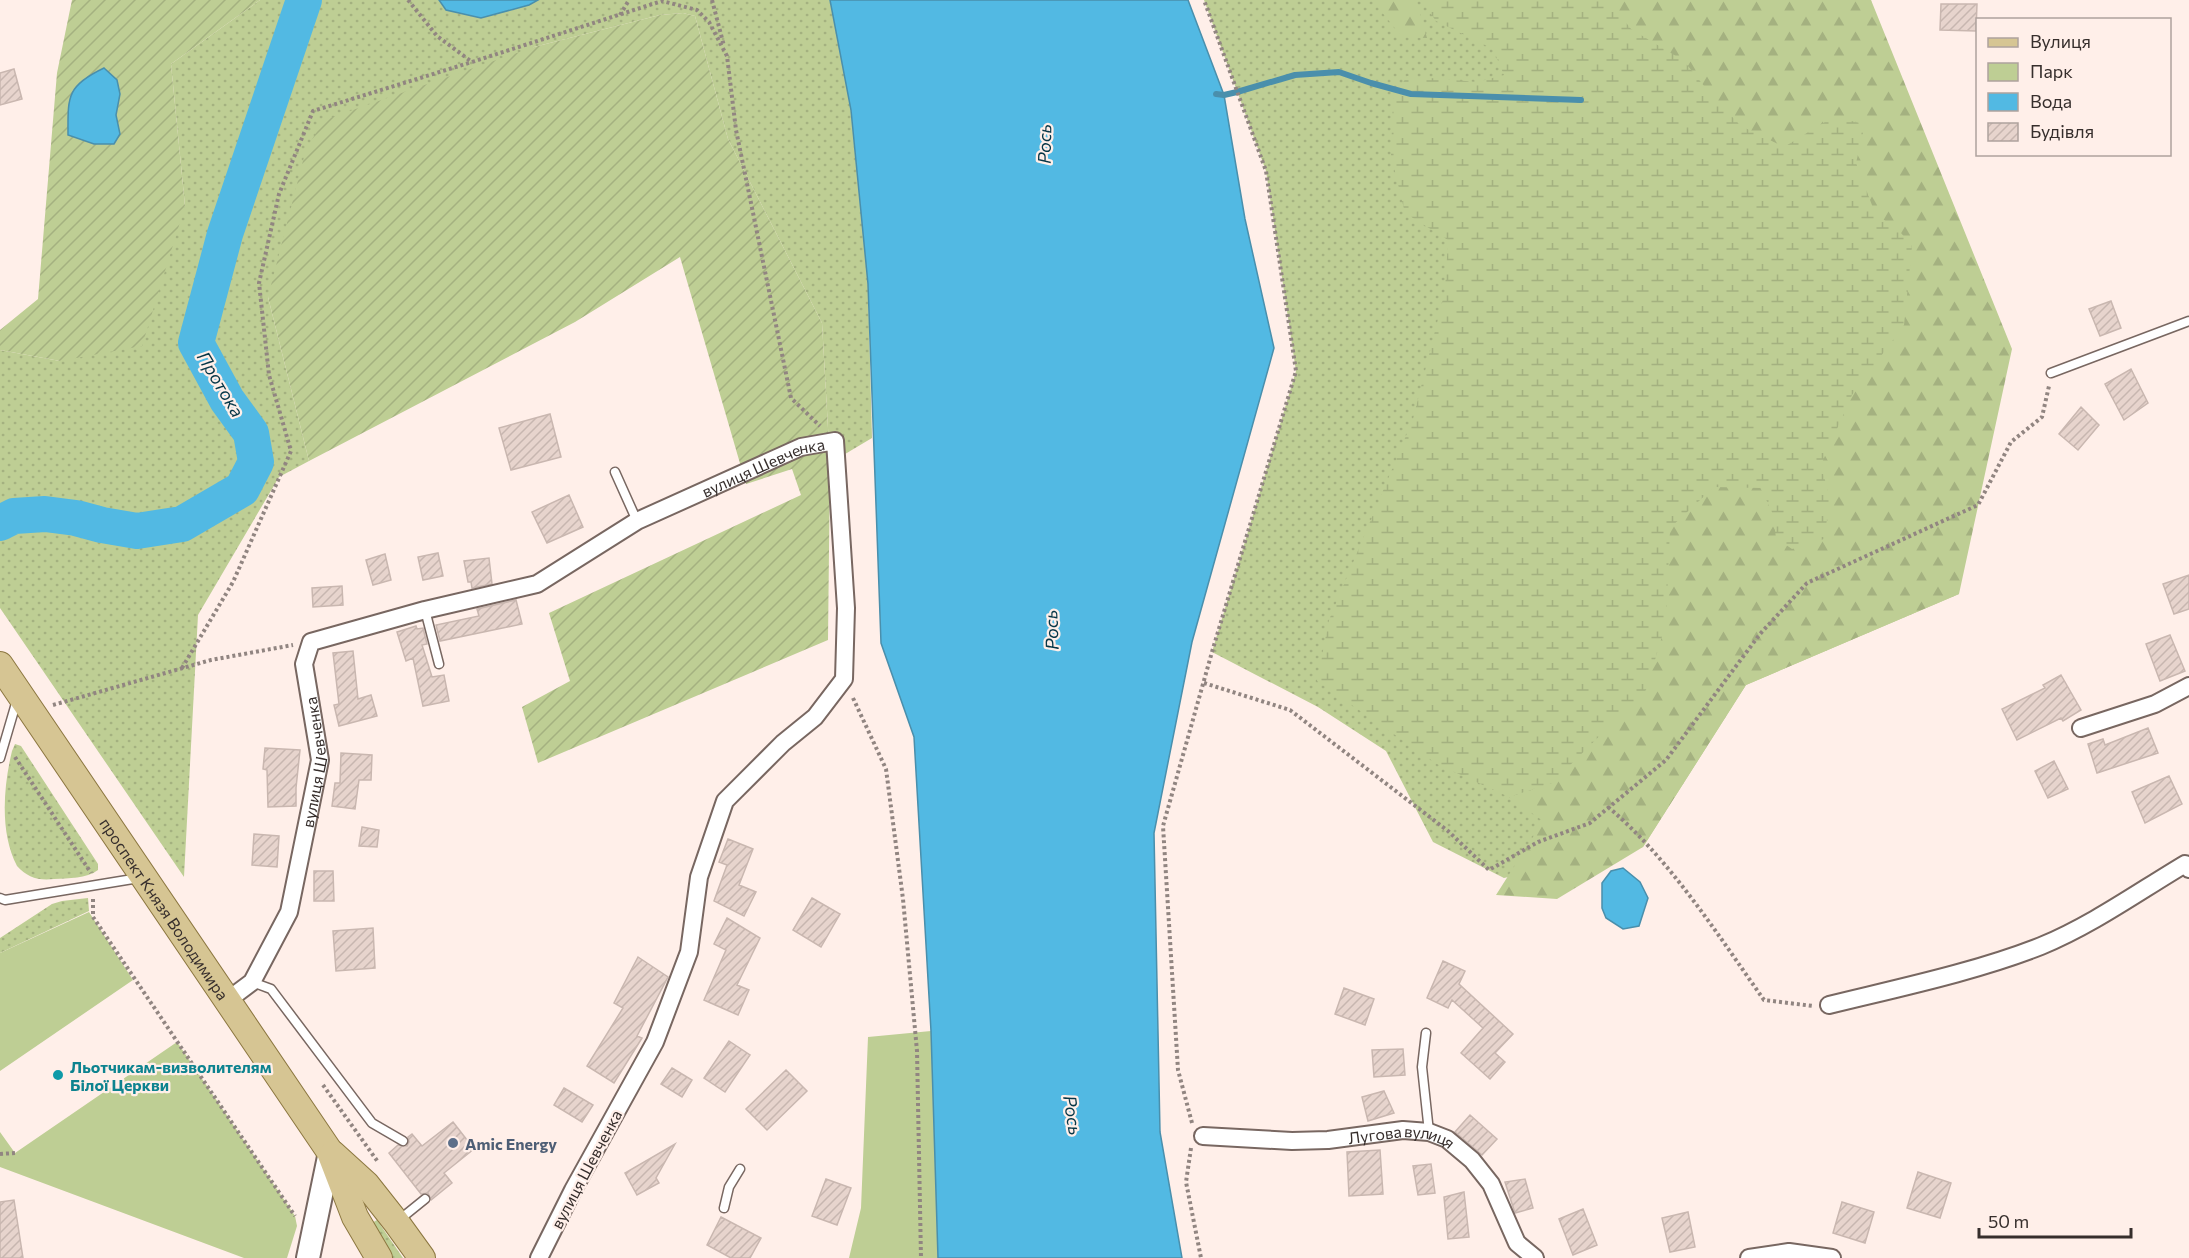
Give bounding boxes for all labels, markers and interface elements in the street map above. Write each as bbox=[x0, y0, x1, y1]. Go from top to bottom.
legend bbox=[1976, 18, 2171, 156]
text: Вулиця bbox=[2030, 30, 2091, 52]
text: Парк bbox=[2030, 60, 2073, 82]
text: Вода bbox=[2030, 90, 2072, 112]
text: Будівля bbox=[2030, 120, 2094, 142]
water label: Рось bbox=[1033, 124, 1055, 164]
water label: Протока bbox=[193, 347, 249, 421]
street label: вулиця Шевченка bbox=[698, 434, 826, 500]
water label: Рось bbox=[1039, 610, 1063, 650]
street label: вулиця Шевченка bbox=[297, 696, 330, 829]
street label: проспект Князя Володимира bbox=[97, 814, 233, 1003]
place label: Льотчикам-визволителям Білої Церкви bbox=[70, 1057, 272, 1094]
marker: Льотчикам-визволителям Білої Церкви bbox=[51, 1068, 65, 1082]
water label: Рось bbox=[1059, 1094, 1087, 1136]
street label: вулиця Шевченка bbox=[547, 1106, 625, 1232]
street label: Лугова вулиця bbox=[1347, 1120, 1459, 1152]
place label: Amic Energy bbox=[465, 1134, 557, 1153]
marker: Amic Energy bbox=[446, 1136, 460, 1150]
scale bar bbox=[1979, 1201, 2130, 1239]
text: 50 m bbox=[1988, 1210, 2029, 1232]

